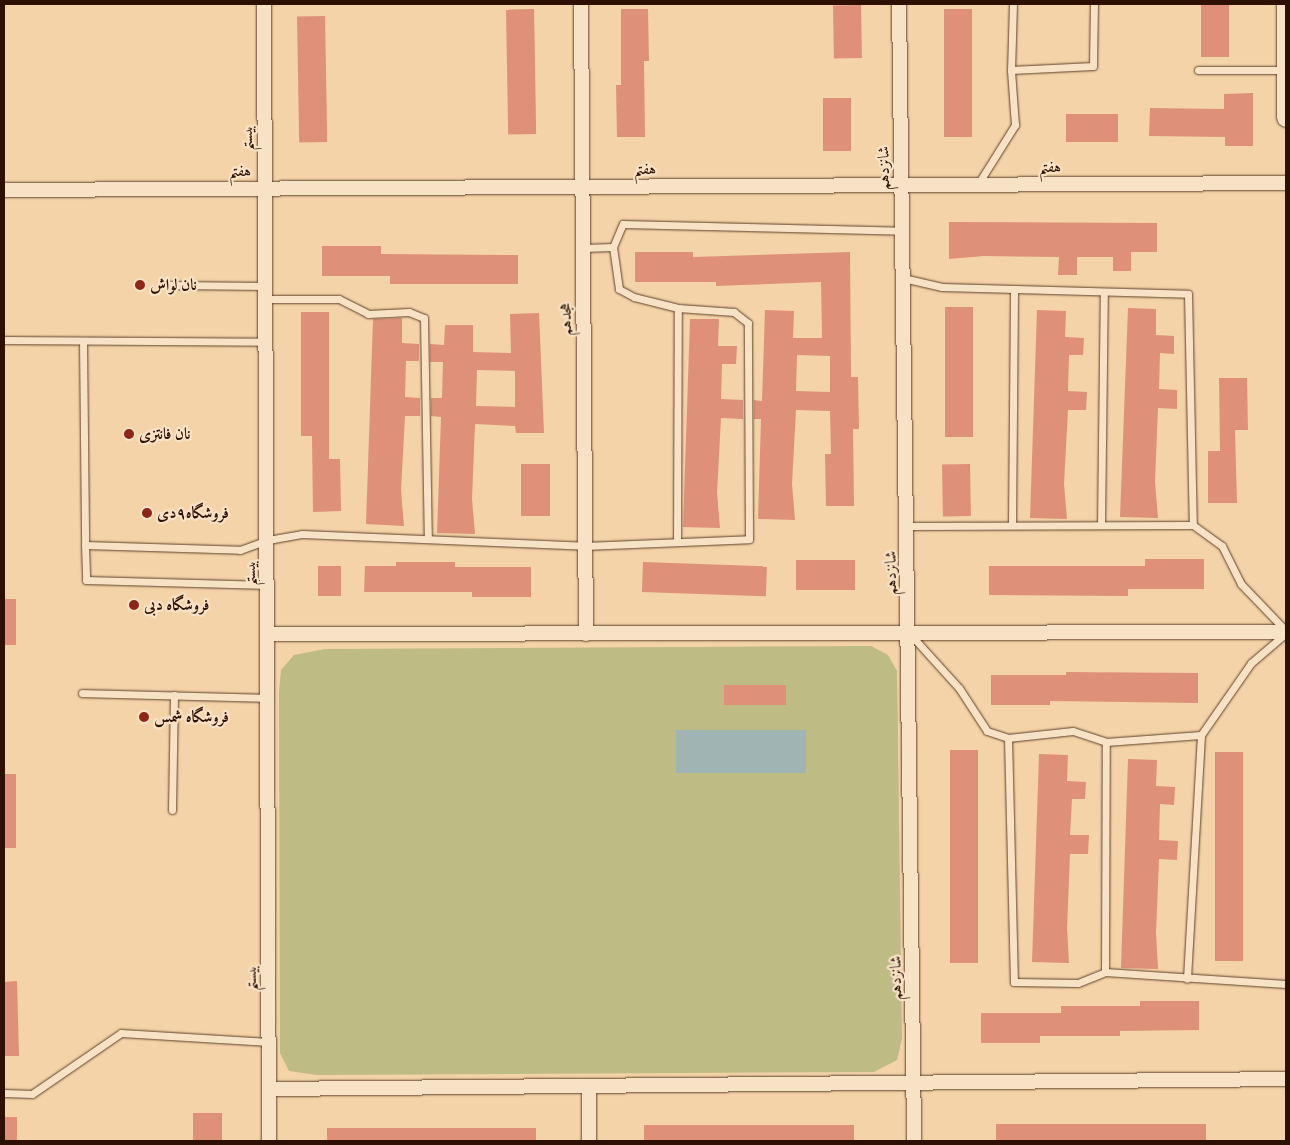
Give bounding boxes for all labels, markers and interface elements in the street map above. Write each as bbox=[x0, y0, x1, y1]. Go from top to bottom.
street label: بیستم bbox=[237, 125, 257, 151]
street label: شانزدهم bbox=[874, 146, 894, 190]
street label: هفتم bbox=[1039, 157, 1061, 177]
street label: هفتم bbox=[634, 159, 656, 179]
street label: هفتم bbox=[229, 161, 251, 181]
place label: نان لواش bbox=[150, 275, 197, 295]
marker: نان لواش bbox=[134, 279, 146, 291]
street label: هجدهم bbox=[556, 302, 576, 336]
place label: نان فانتزی bbox=[139, 424, 191, 444]
marker: نان فانتزی bbox=[123, 428, 135, 440]
place label: فروشگاه۹دی bbox=[157, 503, 229, 523]
marker: فروشگاه۹دی bbox=[141, 507, 153, 519]
street label: شانزدهم bbox=[881, 551, 901, 595]
street label: بیستم bbox=[240, 560, 260, 586]
place label: فروشگاه دبی bbox=[144, 595, 209, 615]
marker: فروشگاه دبی bbox=[128, 599, 140, 611]
place label: فروشگاه شمس bbox=[154, 707, 229, 727]
marker: فروشگاه شمس bbox=[138, 711, 150, 723]
street label: شانزدهم bbox=[886, 956, 906, 1000]
street label: بیستم bbox=[241, 965, 261, 991]

